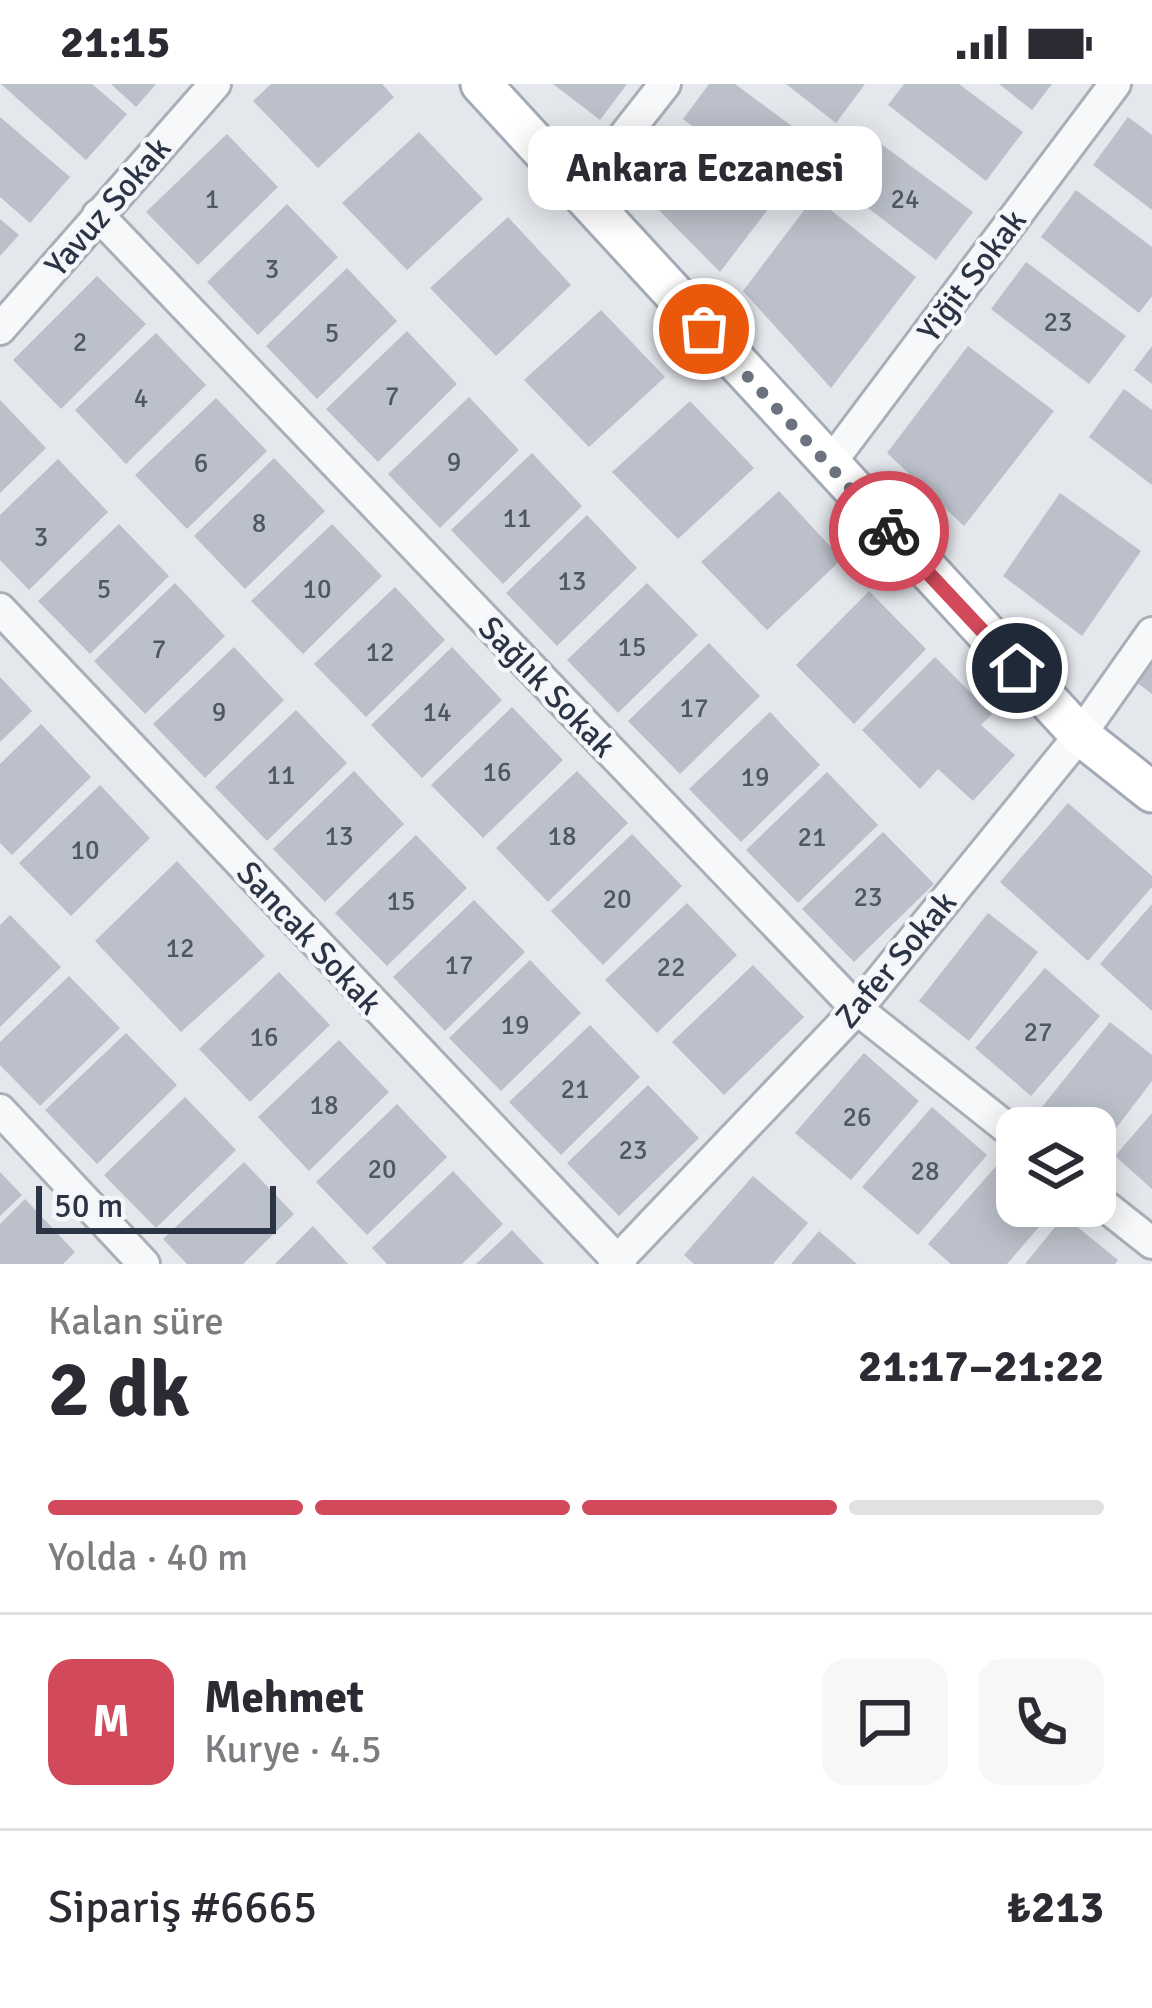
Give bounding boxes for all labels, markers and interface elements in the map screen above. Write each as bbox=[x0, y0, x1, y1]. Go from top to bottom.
text: 21:15 bbox=[60, 15, 170, 70]
callout: Ankara Eczanesi bbox=[527, 125, 881, 209]
street label: Yavuz Sokak bbox=[36, 129, 180, 285]
text: Ankara Eczanesi bbox=[566, 144, 844, 192]
house number: 1 bbox=[205, 183, 219, 216]
house number: 24 bbox=[890, 183, 920, 216]
street label: Yiğit Sokak bbox=[909, 201, 1035, 350]
house number: 3 bbox=[265, 253, 279, 286]
pin bbox=[653, 278, 755, 380]
icon: bag bbox=[671, 296, 737, 362]
house number: 23 bbox=[1043, 306, 1073, 339]
house number: 5 bbox=[325, 317, 339, 350]
house number: 2 bbox=[73, 326, 87, 359]
house number: 7 bbox=[385, 380, 399, 413]
house number: 4 bbox=[134, 382, 148, 415]
house number: 9 bbox=[447, 446, 461, 479]
house number: 6 bbox=[194, 447, 208, 480]
courier bbox=[829, 471, 949, 591]
icon: bike bbox=[856, 498, 922, 564]
house number: 11 bbox=[502, 502, 532, 535]
house number: 8 bbox=[252, 507, 266, 540]
house number: 3 bbox=[34, 521, 48, 554]
house number: 13 bbox=[557, 565, 587, 598]
house number: 5 bbox=[97, 573, 111, 606]
house number: 10 bbox=[302, 573, 332, 606]
street label: Sağlık Sokak bbox=[470, 608, 624, 766]
pin bbox=[966, 617, 1068, 719]
house number: 15 bbox=[617, 631, 647, 664]
house number: 7 bbox=[152, 633, 166, 666]
icon: home bbox=[984, 635, 1050, 701]
house number: 12 bbox=[365, 636, 395, 669]
house number: 17 bbox=[679, 692, 709, 725]
house number: 9 bbox=[212, 696, 226, 729]
house number: 14 bbox=[422, 696, 452, 729]
house number: 16 bbox=[482, 756, 512, 789]
house number: 11 bbox=[266, 759, 296, 792]
house number: 19 bbox=[740, 761, 770, 794]
house number: 13 bbox=[324, 820, 354, 853]
house number: 18 bbox=[547, 820, 577, 853]
house number: 21 bbox=[797, 821, 827, 854]
house number: 10 bbox=[70, 834, 100, 867]
street label: Sancak Sokak bbox=[228, 853, 390, 1023]
house number: 23 bbox=[853, 881, 883, 914]
house number: 20 bbox=[602, 883, 632, 916]
street label: Zafer Sokak bbox=[827, 883, 965, 1037]
house number: 15 bbox=[386, 885, 416, 918]
house number: 12 bbox=[165, 932, 195, 965]
house number: 17 bbox=[444, 949, 474, 982]
house number: 22 bbox=[656, 951, 686, 984]
house number: 19 bbox=[500, 1009, 530, 1042]
house number: 27 bbox=[1023, 1016, 1053, 1049]
house number: 16 bbox=[249, 1021, 279, 1054]
house number: 21 bbox=[560, 1073, 590, 1106]
house number: 18 bbox=[309, 1089, 339, 1122]
house number: 26 bbox=[842, 1101, 872, 1134]
map controls bbox=[996, 1107, 1116, 1227]
button: layers bbox=[996, 1107, 1116, 1227]
house number: 23 bbox=[618, 1134, 648, 1167]
house number: 20 bbox=[367, 1153, 397, 1186]
house number: 28 bbox=[910, 1155, 940, 1188]
scale bar bbox=[36, 1180, 276, 1233]
text: 50 m bbox=[54, 1186, 123, 1227]
text: Kalan süre bbox=[48, 1297, 224, 1345]
text: 21:17–21:22 bbox=[858, 1339, 1104, 1394]
text: 2 dk bbox=[48, 1342, 190, 1438]
text: Yolda · 40 m bbox=[48, 1533, 248, 1581]
button: chat bbox=[822, 1659, 948, 1785]
button: phone bbox=[978, 1659, 1104, 1785]
text: Mehmet bbox=[204, 1670, 364, 1725]
text: M bbox=[92, 1694, 130, 1749]
text: Kurye · 4.5 bbox=[204, 1725, 382, 1773]
text: Sipariş #6665 bbox=[48, 1880, 317, 1935]
text: ₺213 bbox=[1007, 1880, 1104, 1935]

